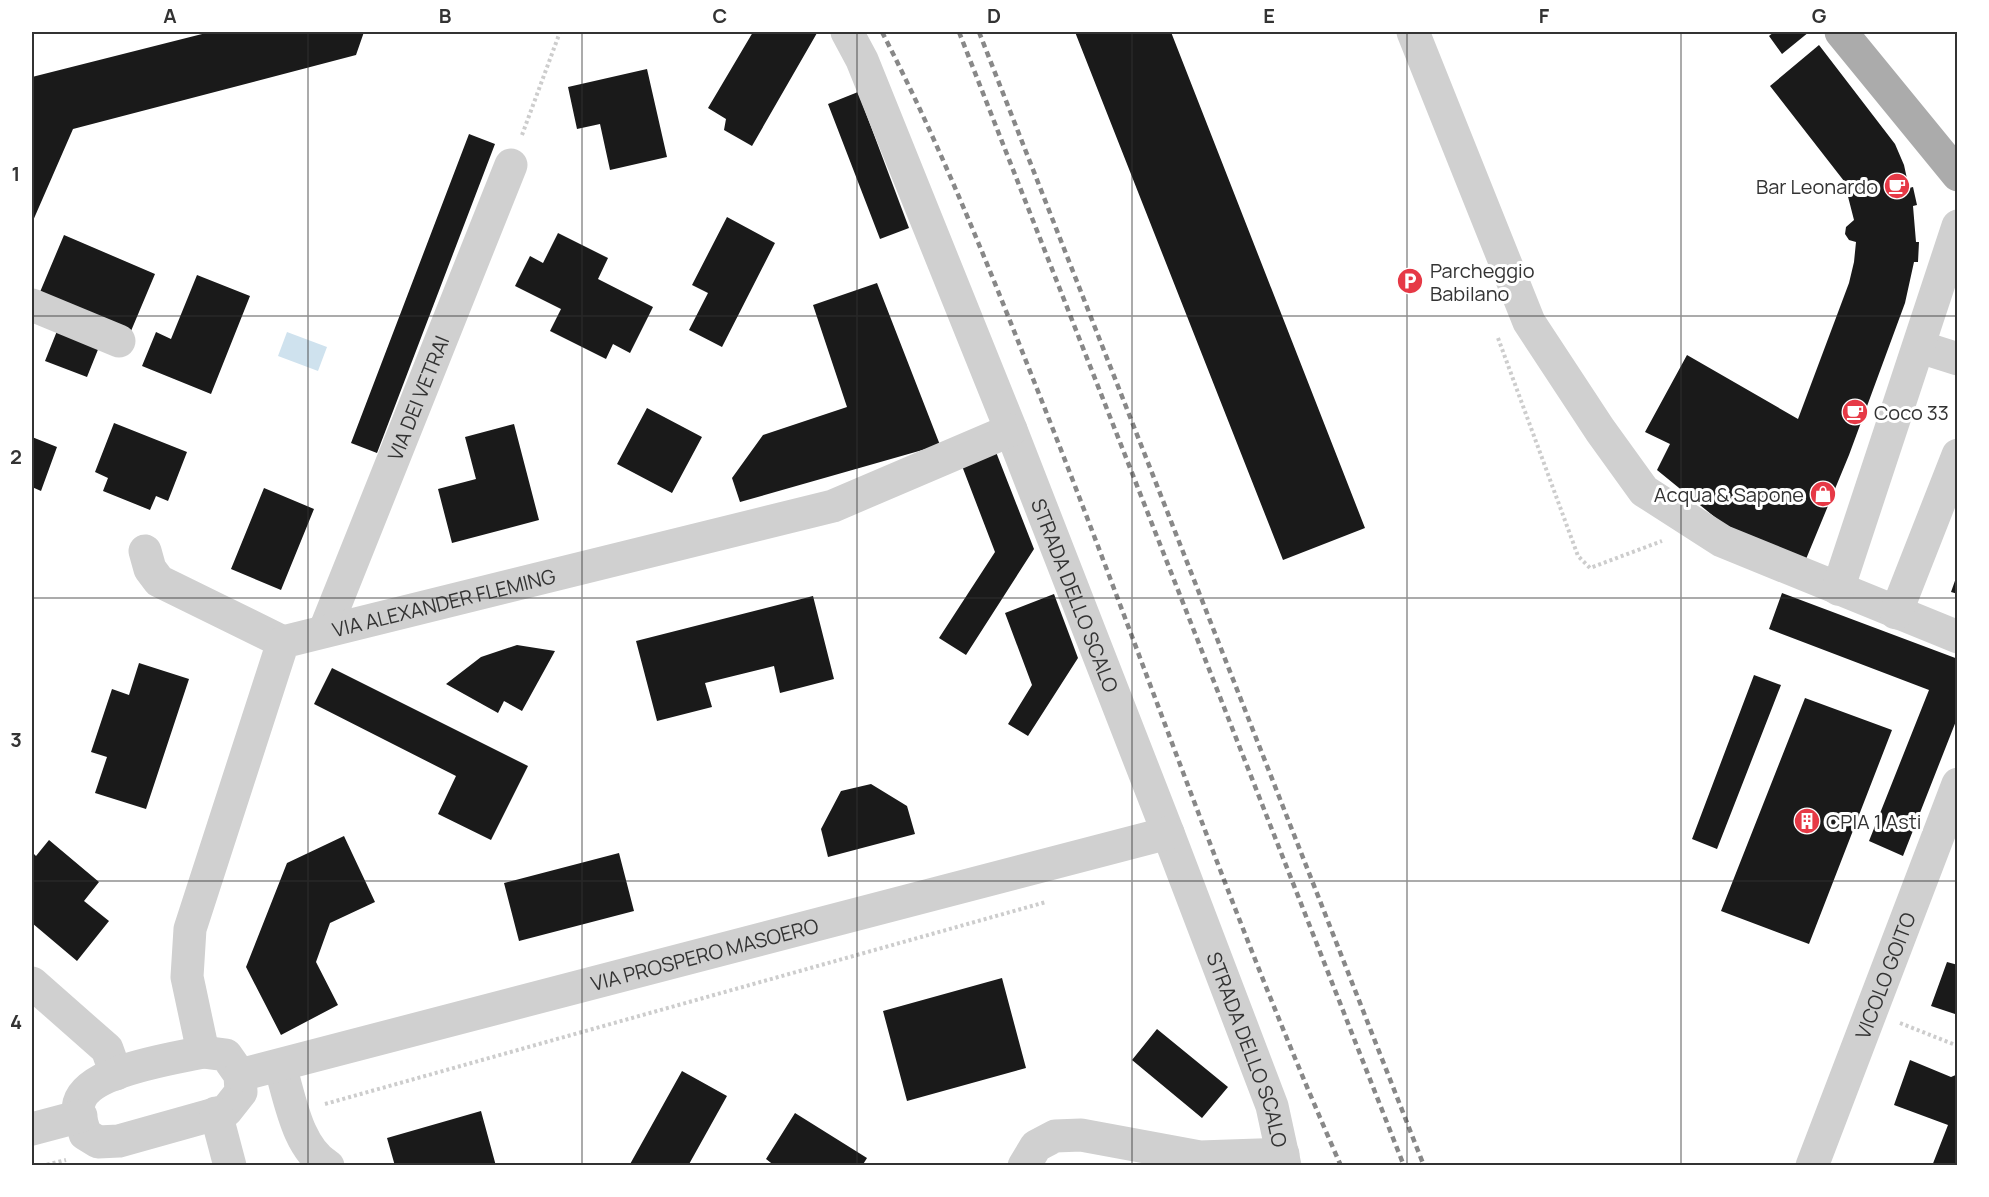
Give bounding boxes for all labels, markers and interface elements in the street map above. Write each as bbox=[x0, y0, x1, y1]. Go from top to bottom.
text: A bbox=[163, 2, 177, 29]
text: B bbox=[439, 2, 452, 29]
text: C bbox=[713, 2, 727, 29]
text: D bbox=[987, 2, 1001, 29]
text: E bbox=[1263, 2, 1275, 29]
text: F bbox=[1539, 2, 1550, 29]
text: G bbox=[1812, 2, 1827, 29]
text: 1 bbox=[12, 160, 20, 187]
cafe icon: Bar Leonardo bbox=[1882, 171, 1912, 201]
place label: Bar Leonardo bbox=[1756, 173, 1878, 200]
place label: Parcheggio Babilano bbox=[1430, 257, 1535, 307]
parking icon: Parcheggio Babilano bbox=[1395, 266, 1425, 296]
street label: VIA DEI VETRAI bbox=[381, 331, 455, 464]
cafe icon: Coco 33 bbox=[1840, 397, 1870, 427]
place label: Coco 33 bbox=[1874, 399, 1949, 426]
text: 2 bbox=[10, 443, 22, 470]
shop icon: Acqua & Sapone bbox=[1808, 479, 1838, 509]
place label: Acqua & Sapone bbox=[1654, 481, 1804, 508]
street label: STRADA DELLO SCALO bbox=[1025, 494, 1125, 696]
street label: VIA ALEXANDER FLEMING bbox=[329, 562, 558, 643]
text: 3 bbox=[10, 726, 22, 753]
building icon: CPIA 1 Asti bbox=[1792, 806, 1822, 836]
place label: CPIA 1 Asti bbox=[1826, 808, 1921, 835]
street label: VICOLO GOITO bbox=[1848, 908, 1921, 1043]
street label: VIA PROSPERO MASOERO bbox=[588, 911, 821, 996]
street label: STRADA DELLO SCALO bbox=[1201, 948, 1294, 1150]
text: 4 bbox=[10, 1008, 22, 1035]

